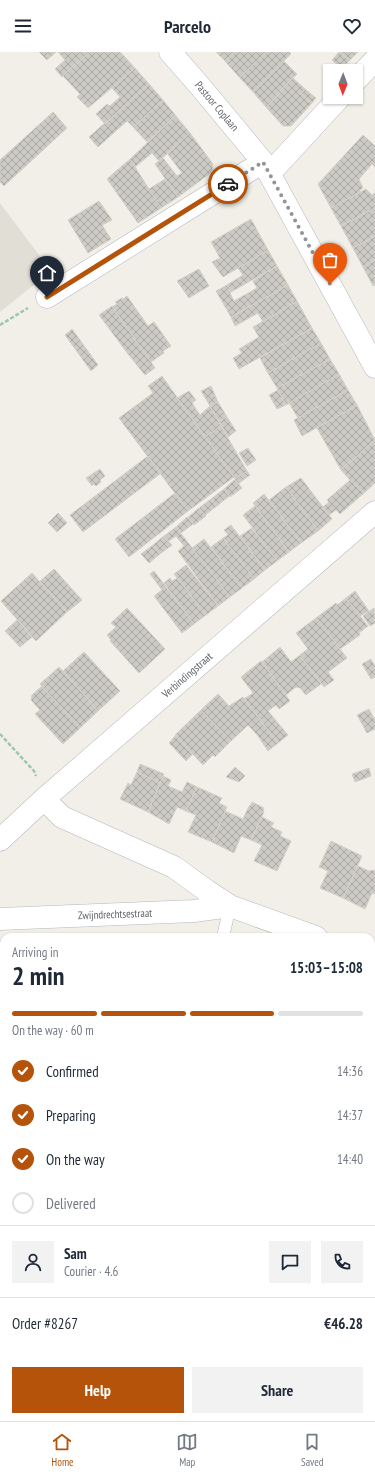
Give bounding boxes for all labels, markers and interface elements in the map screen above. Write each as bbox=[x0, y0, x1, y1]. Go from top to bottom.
icon: menu bbox=[12, 15, 34, 37]
text: Parcelo bbox=[164, 15, 211, 38]
icon: heart bbox=[341, 15, 363, 37]
north arrow bbox=[323, 64, 363, 104]
map controls bbox=[323, 64, 363, 104]
street label: Pastoor Coplaan bbox=[192, 78, 242, 134]
courier bbox=[208, 164, 248, 204]
icon: car bbox=[217, 173, 239, 195]
pin bbox=[313, 243, 347, 284]
icon: bag bbox=[319, 249, 341, 271]
pin bbox=[30, 256, 64, 297]
icon: home bbox=[36, 262, 58, 284]
street label: Verbindingstraat bbox=[158, 649, 215, 701]
street label: Zwijndrechtsestraat bbox=[78, 906, 152, 922]
text: Arriving in bbox=[12, 944, 59, 961]
text: 15:03–15:08 bbox=[290, 958, 363, 977]
text: 2 min bbox=[12, 959, 65, 992]
text: On the way · 60 m bbox=[12, 1022, 94, 1039]
icon: check bbox=[12, 1060, 34, 1082]
text: Confirmed bbox=[46, 1062, 99, 1081]
text: 14:36 bbox=[337, 1063, 363, 1080]
icon: check bbox=[12, 1104, 34, 1126]
text: Preparing bbox=[46, 1106, 96, 1125]
text: 14:37 bbox=[337, 1107, 363, 1124]
icon: check bbox=[12, 1148, 34, 1170]
text: On the way bbox=[46, 1150, 105, 1169]
text: 14:40 bbox=[337, 1151, 363, 1168]
text: Delivered bbox=[46, 1194, 96, 1213]
button: person bbox=[12, 1241, 54, 1283]
button: chat bbox=[269, 1241, 311, 1283]
button: phone bbox=[321, 1241, 363, 1283]
text: Sam bbox=[64, 1244, 87, 1263]
text: Courier · 4.6 bbox=[64, 1263, 118, 1280]
text: Order #8267 bbox=[12, 1314, 78, 1333]
text: €46.28 bbox=[324, 1314, 363, 1333]
button: Help bbox=[12, 1367, 184, 1413]
button: Share bbox=[192, 1367, 363, 1413]
tab: Home bbox=[51, 1431, 74, 1469]
tab: Map bbox=[176, 1431, 198, 1469]
tab: Saved bbox=[301, 1431, 324, 1469]

